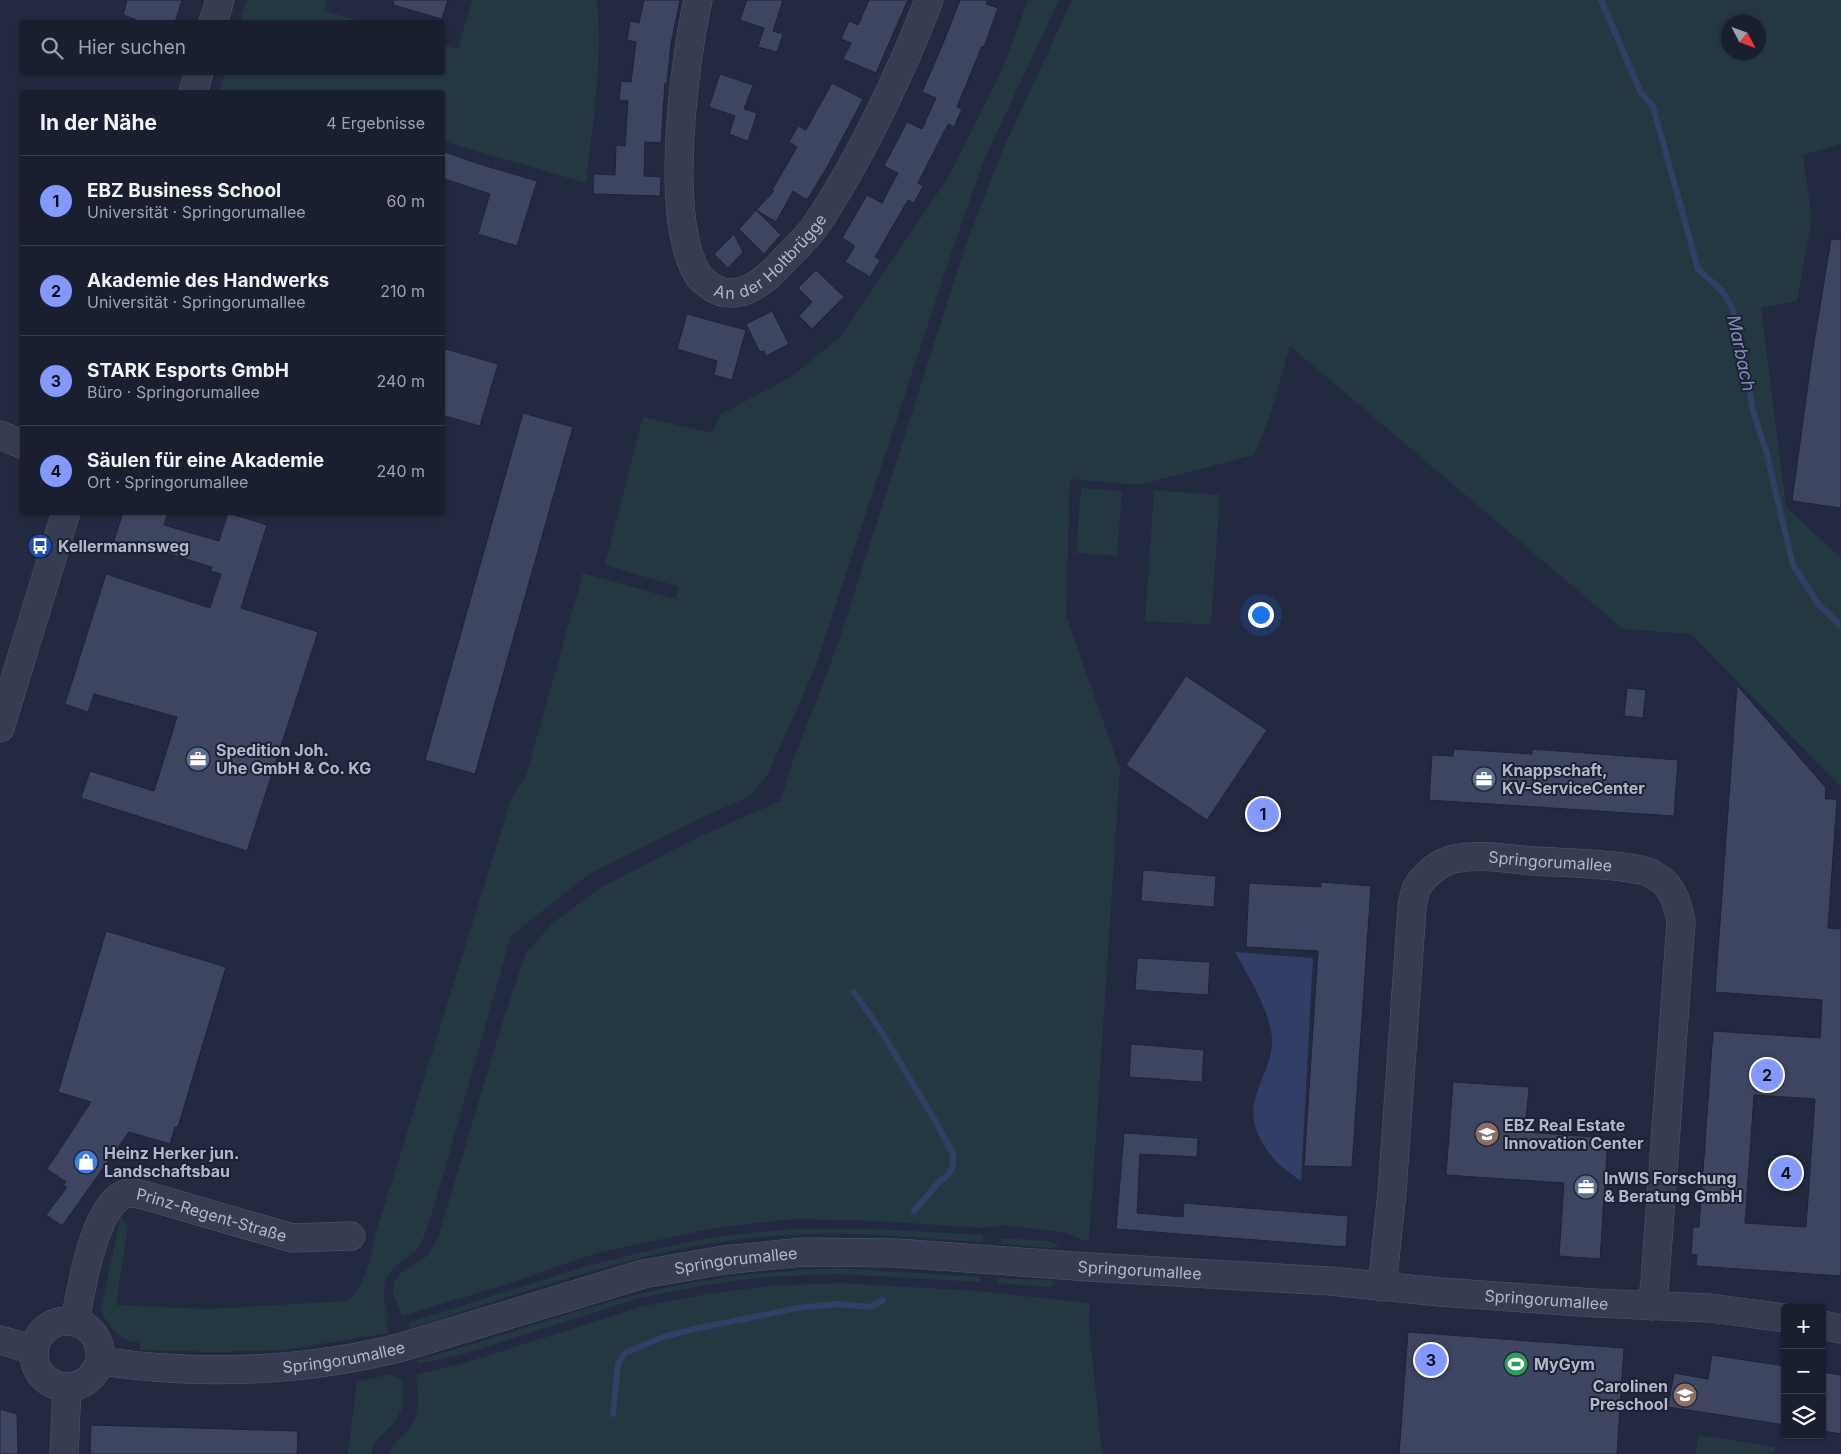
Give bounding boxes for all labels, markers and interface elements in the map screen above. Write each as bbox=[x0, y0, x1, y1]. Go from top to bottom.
north arrow bbox=[1721, 15, 1766, 60]
search box bbox=[20, 20, 445, 75]
icon: search bbox=[38, 34, 66, 62]
text: Hier suchen bbox=[78, 36, 186, 59]
text: In der Nähe bbox=[40, 110, 157, 135]
text: 4 Ergebnisse bbox=[326, 113, 425, 133]
text: EBZ Business School bbox=[87, 179, 281, 202]
text: 1 bbox=[53, 191, 59, 211]
text: 60 m bbox=[386, 191, 425, 211]
text: Universität · Springorumallee bbox=[87, 202, 306, 222]
street label: An der Holtbrügge bbox=[712, 210, 831, 303]
text: Akademie des Handwerks bbox=[87, 269, 329, 292]
text: 2 bbox=[51, 281, 61, 301]
text: 210 m bbox=[380, 281, 425, 301]
text: Universität · Springorumallee bbox=[87, 292, 306, 312]
water label: Marbach bbox=[1723, 313, 1760, 393]
text: STARK Esports GmbH bbox=[87, 359, 289, 382]
text: 3 bbox=[51, 371, 61, 391]
text: 240 m bbox=[377, 371, 425, 391]
text: Büro · Springorumallee bbox=[87, 382, 260, 402]
text: Säulen für eine Akademie bbox=[87, 449, 324, 472]
text: 4 bbox=[51, 461, 61, 481]
text: 240 m bbox=[377, 461, 425, 481]
text: Ort · Springorumallee bbox=[87, 472, 248, 492]
bus stop icon: Kellermannsweg bbox=[27, 533, 53, 559]
place label: Kellermannsweg bbox=[58, 536, 189, 556]
your location bbox=[1248, 602, 1274, 628]
place label: Spedition Joh. Uhe GmbH & Co. KG bbox=[216, 740, 371, 778]
office icon: Spedition Joh. Uhe GmbH & Co. KG bbox=[185, 746, 211, 772]
place label: Knappschaft, KV-ServiceCenter bbox=[1502, 760, 1645, 798]
office icon: Knappschaft, KV-ServiceCenter bbox=[1471, 766, 1497, 792]
pin: 1 bbox=[1247, 795, 1279, 833]
street label: Springorumallee bbox=[1488, 847, 1613, 876]
pin: 2 bbox=[1751, 1056, 1783, 1094]
place label: EBZ Real Estate Innovation Center bbox=[1504, 1115, 1644, 1153]
school or university icon: EBZ Real Estate Innovation Center bbox=[1474, 1121, 1500, 1147]
place label: Heinz Herker jun. Landschaftsbau bbox=[104, 1143, 239, 1181]
shop icon: Heinz Herker jun. Landschaftsbau bbox=[73, 1149, 99, 1175]
pin: 4 bbox=[1770, 1154, 1802, 1192]
place label: InWIS Forschung & Beratung GmbH bbox=[1604, 1168, 1743, 1206]
office icon: InWIS Forschung & Beratung GmbH bbox=[1573, 1174, 1599, 1200]
street label: Prinz-Regent-Straße bbox=[135, 1184, 289, 1246]
street label: Springorumallee bbox=[673, 1243, 798, 1278]
street label: Springorumallee bbox=[1077, 1256, 1202, 1284]
street label: Springorumallee bbox=[1484, 1285, 1609, 1314]
map controls bbox=[1781, 1304, 1826, 1439]
button: + bbox=[1781, 1304, 1826, 1349]
street label: Springorumallee bbox=[282, 1337, 407, 1377]
pin: 3 bbox=[1415, 1341, 1447, 1379]
button: − bbox=[1781, 1349, 1826, 1394]
sports icon: MyGym bbox=[1503, 1351, 1529, 1377]
place label: MyGym bbox=[1534, 1354, 1595, 1374]
place label: Carolinen Preschool bbox=[1590, 1376, 1668, 1414]
school or university icon: Carolinen Preschool bbox=[1672, 1382, 1698, 1408]
button: layers bbox=[1781, 1394, 1826, 1439]

